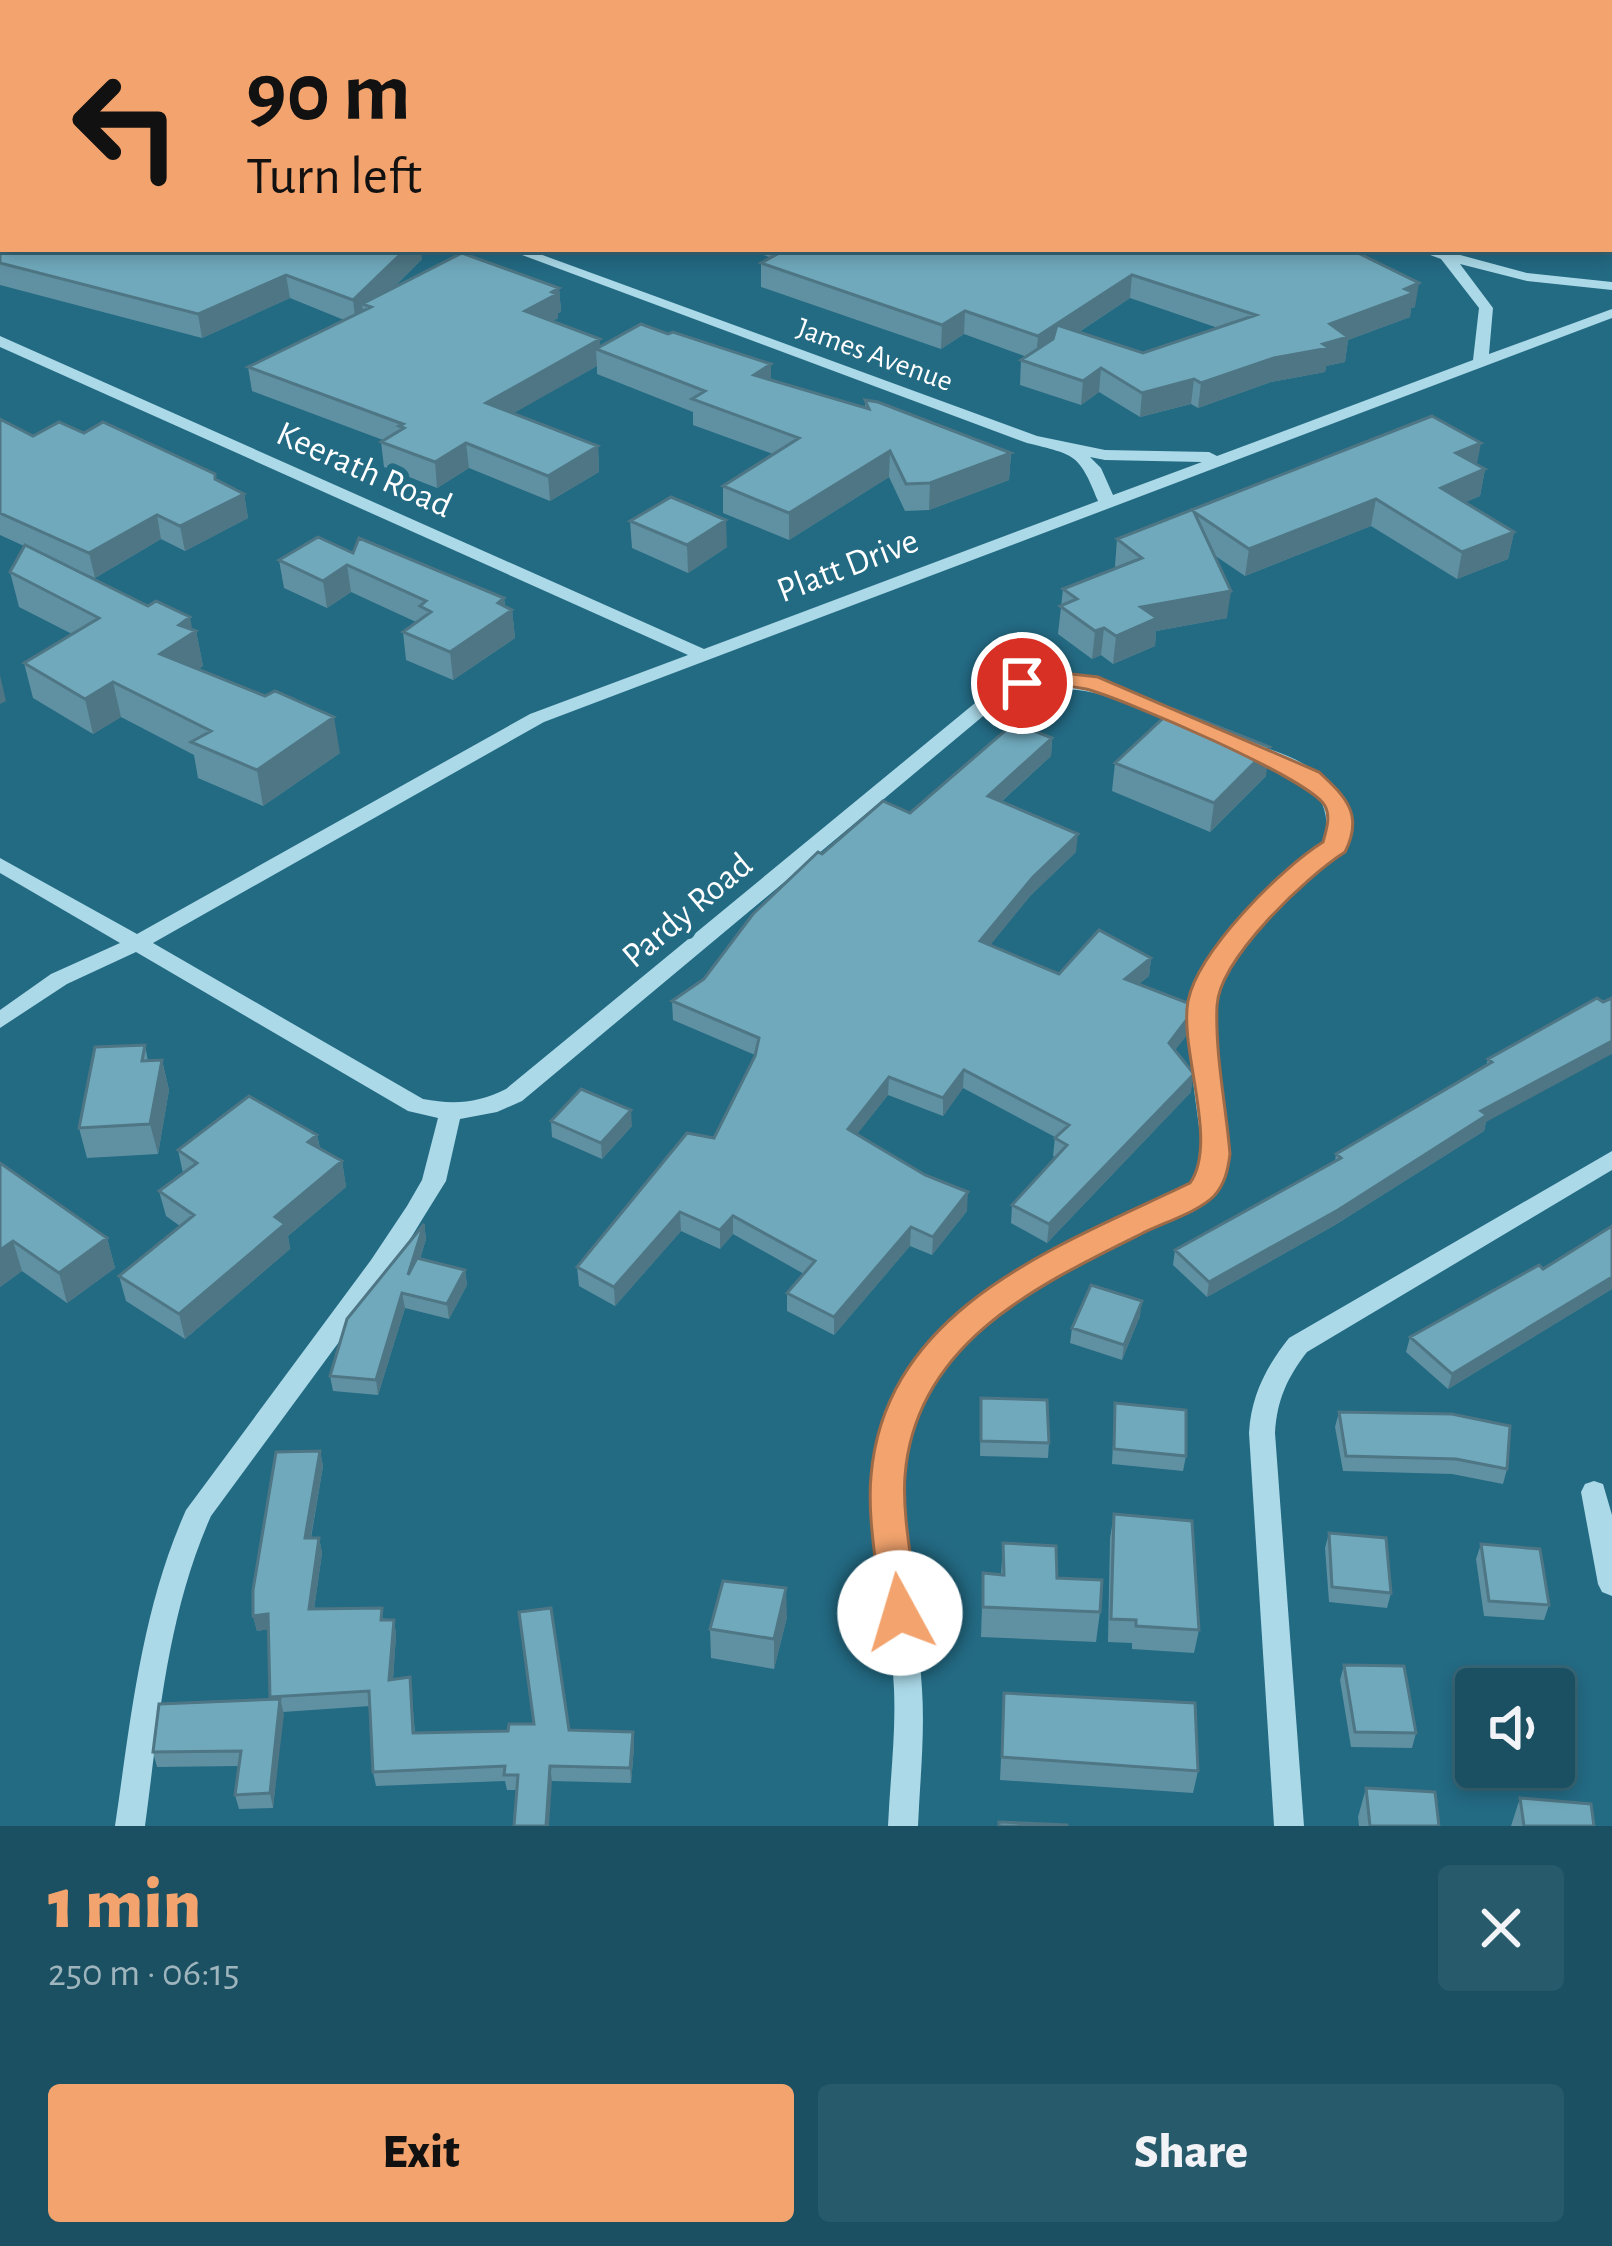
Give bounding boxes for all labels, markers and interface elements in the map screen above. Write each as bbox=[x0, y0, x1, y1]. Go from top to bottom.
icon: left bbox=[48, 48, 204, 204]
text: 90 m bbox=[246, 52, 411, 136]
text: Turn left bbox=[246, 150, 422, 204]
street label: James Avenue bbox=[793, 313, 957, 397]
street label: Keerath Road bbox=[271, 415, 457, 524]
street label: Platt Drive bbox=[772, 523, 923, 609]
pin bbox=[971, 632, 1073, 734]
icon: arrive bbox=[989, 650, 1055, 716]
street label: Pardy Road bbox=[616, 846, 759, 975]
position arrow bbox=[837, 1550, 963, 1676]
map controls bbox=[1455, 1668, 1575, 1788]
button: sound bbox=[1455, 1668, 1575, 1788]
button: close bbox=[1438, 1865, 1564, 1991]
text: 1 min bbox=[48, 1869, 201, 1941]
text: 250 m · 06:15 bbox=[48, 1954, 240, 1993]
button: Exit bbox=[48, 2084, 794, 2222]
button: Share bbox=[818, 2084, 1564, 2222]

